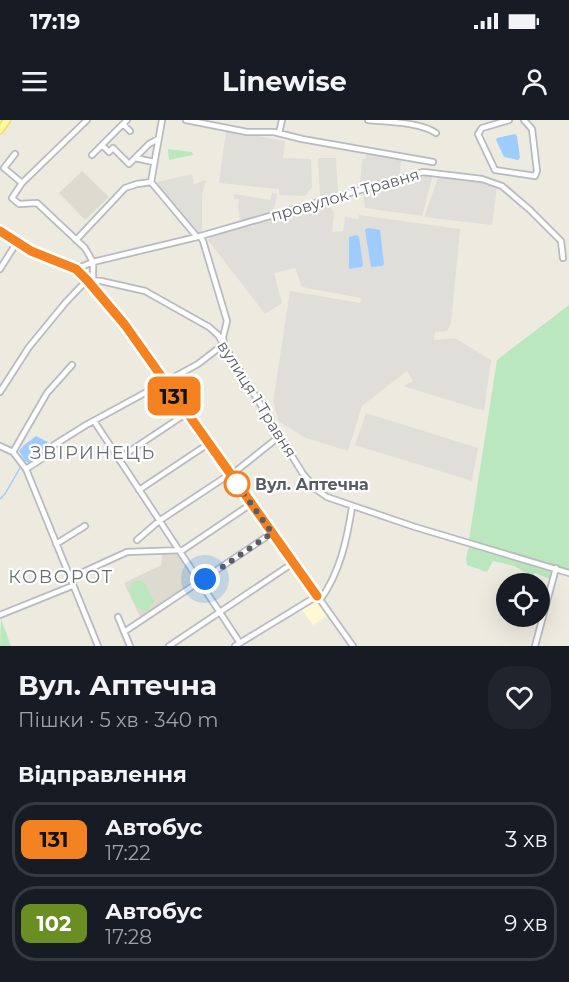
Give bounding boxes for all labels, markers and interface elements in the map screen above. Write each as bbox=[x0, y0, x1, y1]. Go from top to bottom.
text: 17:19 bbox=[30, 8, 80, 35]
icon: menu bbox=[18, 65, 51, 98]
text: Linewise bbox=[222, 65, 347, 98]
icon: person bbox=[518, 65, 551, 98]
street label: провулок 1 Травня bbox=[269, 165, 421, 225]
street label: вулиця 1 Травня bbox=[213, 337, 301, 461]
line badge: 131 bbox=[140, 376, 208, 416]
text: 131 bbox=[160, 384, 188, 409]
district label: ЗВІРИНЕЦЬ bbox=[30, 442, 156, 464]
marker: Вул. Аптечна bbox=[224, 471, 250, 497]
place label: Вул. Аптечна bbox=[255, 475, 369, 494]
your location bbox=[190, 564, 220, 594]
district label: КОВОРОТ bbox=[8, 566, 114, 588]
map controls bbox=[496, 573, 550, 627]
button: locate bbox=[496, 573, 550, 627]
button: heart bbox=[488, 666, 551, 729]
text: Вул. Аптечна bbox=[18, 668, 217, 702]
text: Пішки · 5 хв · 340 m bbox=[18, 708, 218, 732]
text: Відправлення bbox=[18, 761, 187, 788]
text: Автобус bbox=[105, 814, 203, 841]
text: 3 хв bbox=[505, 826, 548, 853]
text: 131 bbox=[40, 827, 68, 852]
text: 17:22 bbox=[105, 841, 151, 865]
text: Автобус bbox=[105, 898, 203, 925]
text: 9 хв bbox=[504, 910, 548, 937]
text: 102 bbox=[37, 911, 71, 936]
text: 17:28 bbox=[105, 925, 152, 949]

